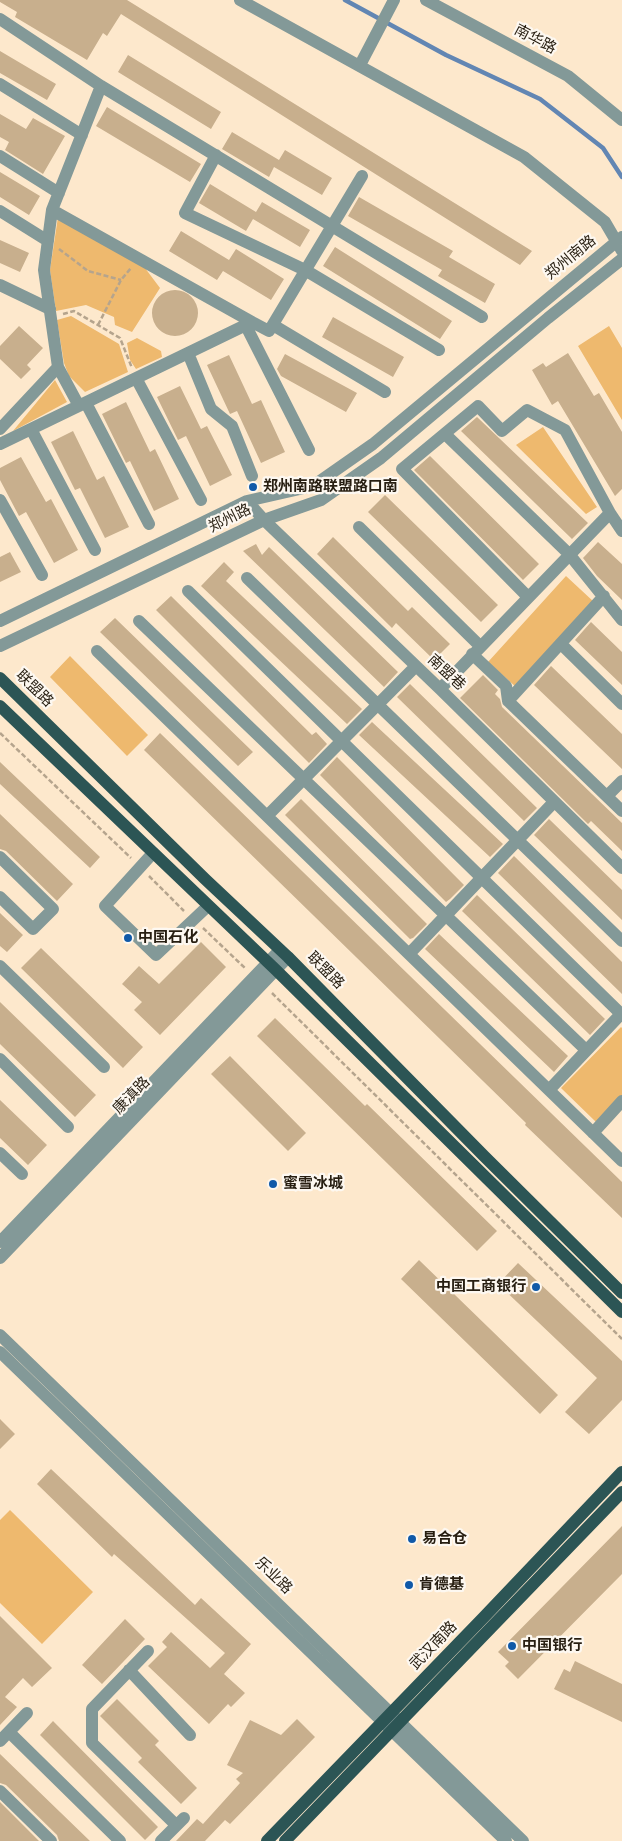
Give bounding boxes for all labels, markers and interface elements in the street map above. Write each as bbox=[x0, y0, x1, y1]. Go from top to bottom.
street label: 南华路 bbox=[511, 21, 559, 59]
street label: 郑州南路 bbox=[542, 232, 600, 284]
place label: 郑州南路联盟路口南 bbox=[263, 478, 398, 496]
marker: 郑州南路联盟路口南 bbox=[247, 481, 259, 493]
street label: 郑州路 bbox=[206, 501, 254, 537]
street label: 南盟巷 bbox=[423, 651, 469, 695]
street label: 联盟路 bbox=[12, 667, 56, 711]
place label: 中国石化 bbox=[138, 929, 198, 947]
marker: 中国石化 bbox=[122, 932, 134, 944]
street label: 联盟路 bbox=[303, 949, 347, 993]
street label: 康滇路 bbox=[110, 1074, 154, 1118]
place label: 蜜雪冰城 bbox=[283, 1175, 343, 1193]
marker: 蜜雪冰城 bbox=[267, 1178, 279, 1190]
place label: 中国工商银行 bbox=[436, 1278, 526, 1296]
marker: 中国工商银行 bbox=[530, 1281, 542, 1293]
place label: 易合仓 bbox=[422, 1530, 467, 1548]
marker: 易合仓 bbox=[406, 1533, 418, 1545]
street label: 乐业路 bbox=[251, 1554, 295, 1598]
place label: 肯德基 bbox=[419, 1576, 464, 1594]
marker: 肯德基 bbox=[403, 1579, 415, 1591]
street label: 武汉南路 bbox=[407, 1618, 461, 1674]
place label: 中国银行 bbox=[522, 1637, 582, 1655]
marker: 中国银行 bbox=[506, 1640, 518, 1652]

